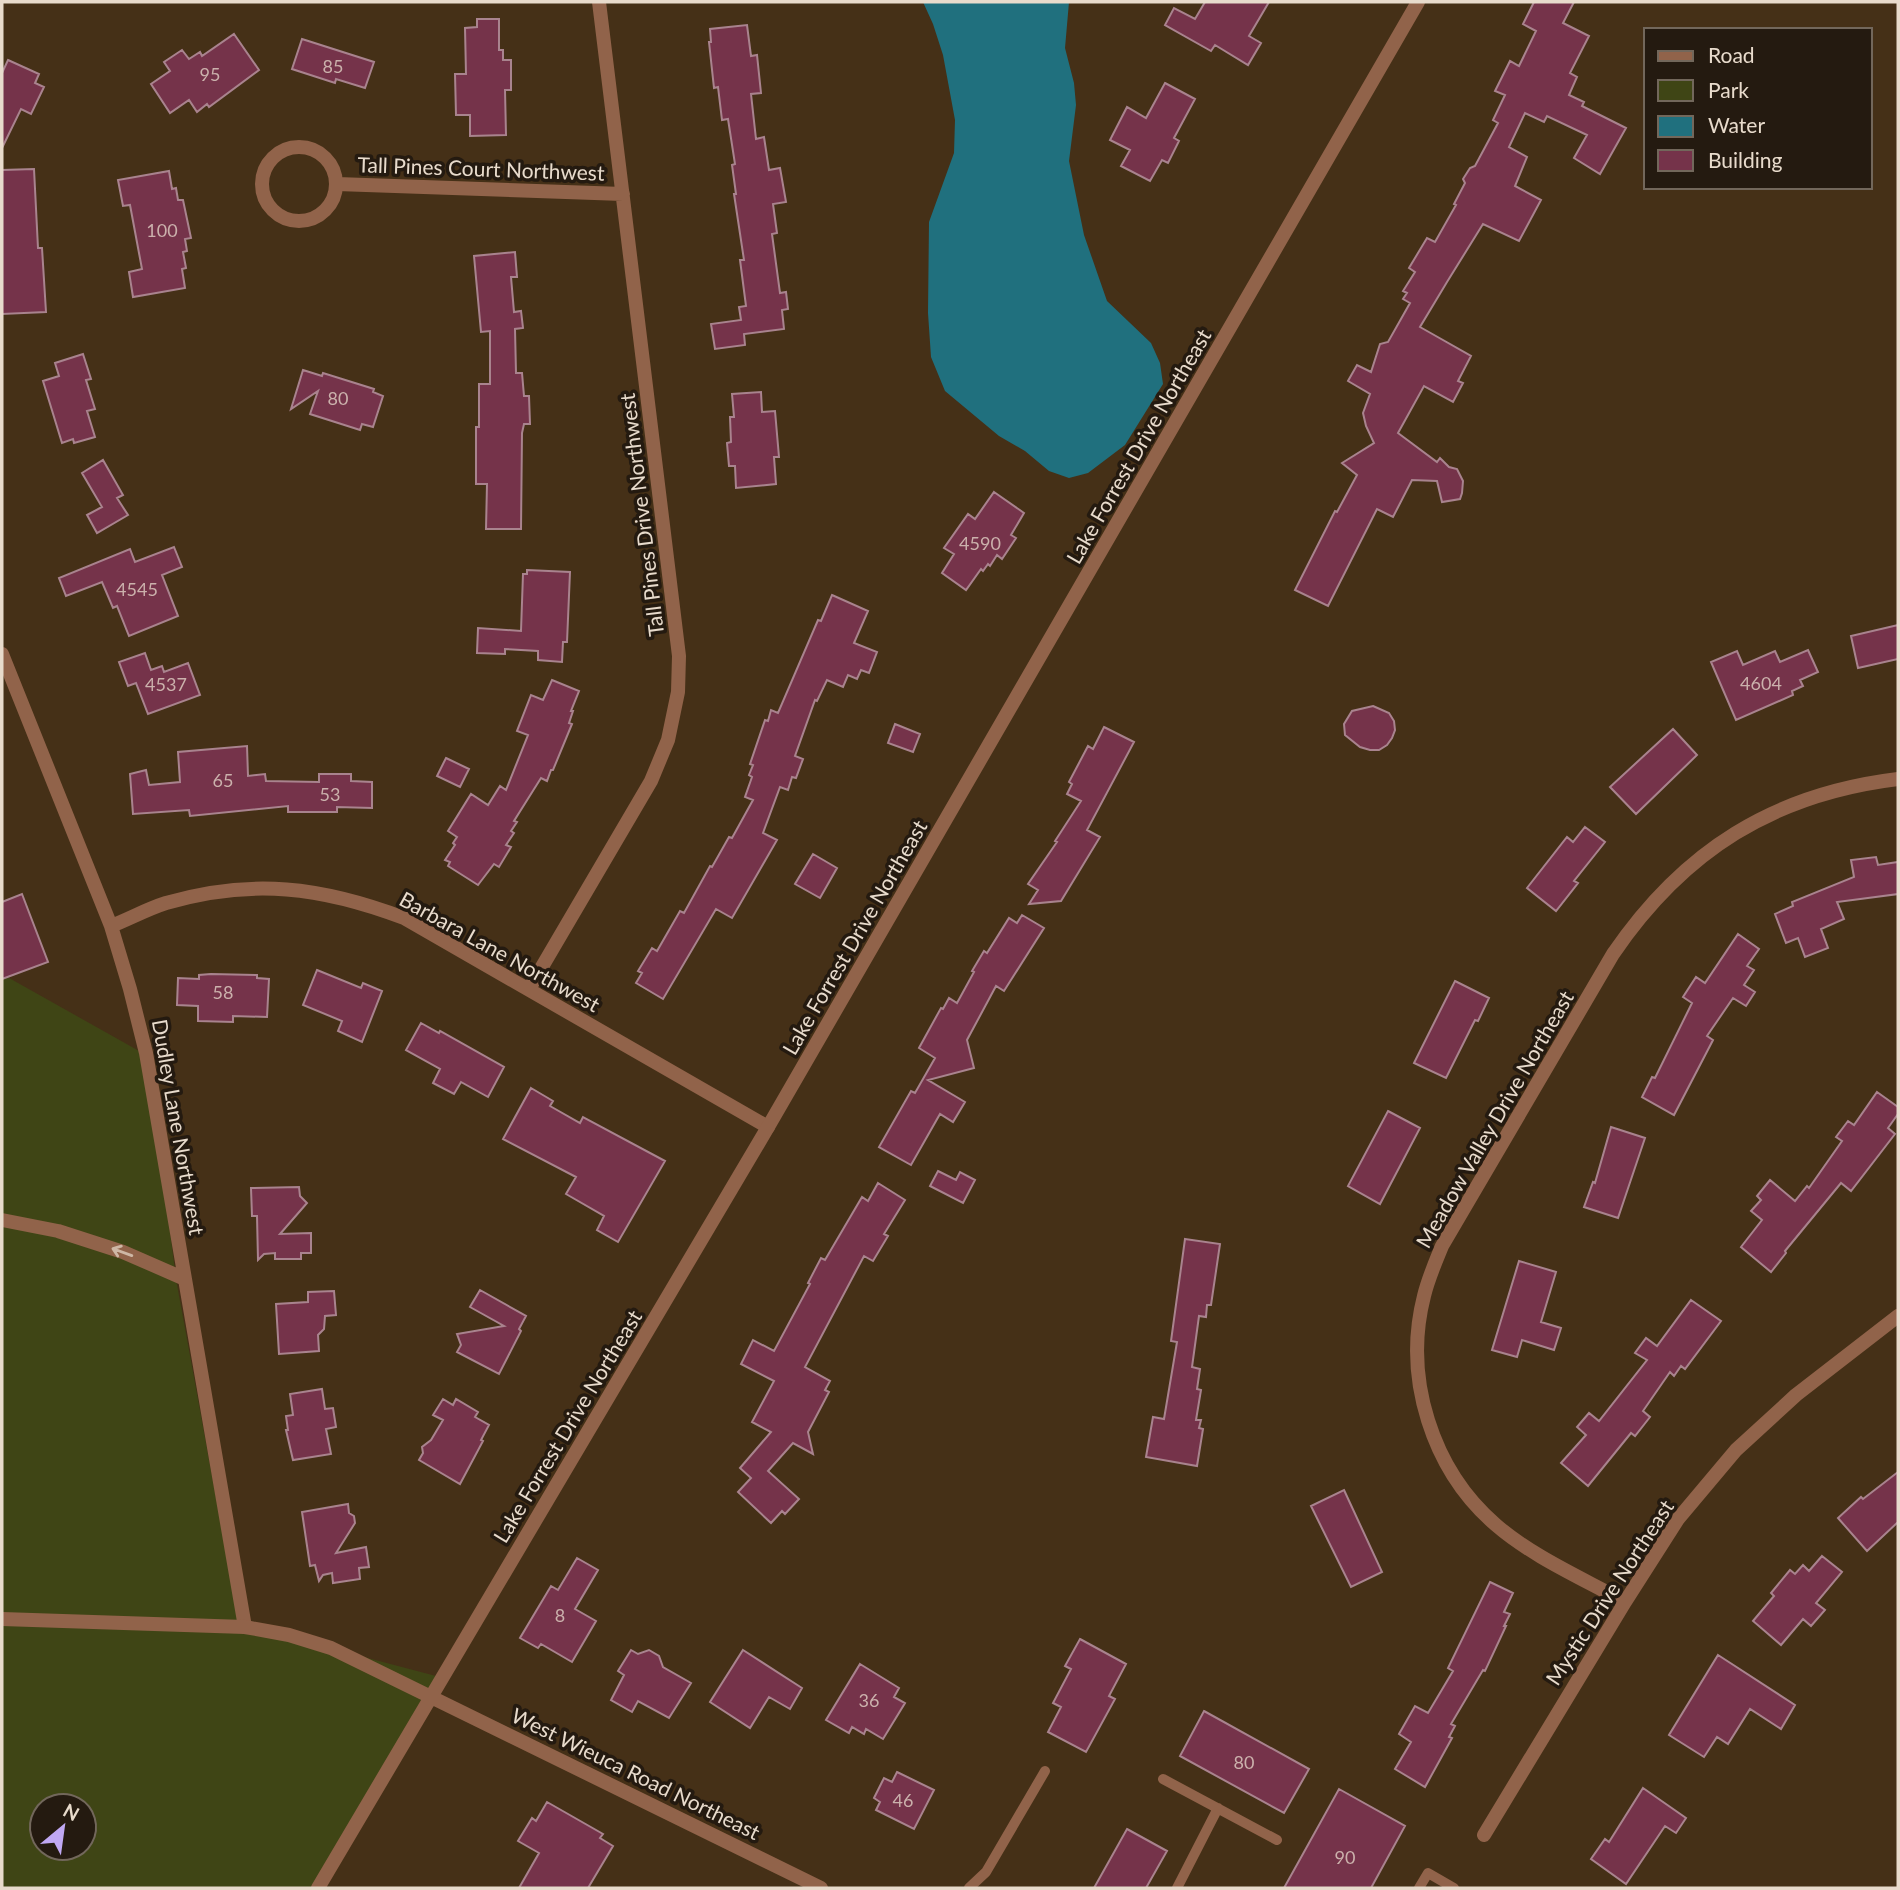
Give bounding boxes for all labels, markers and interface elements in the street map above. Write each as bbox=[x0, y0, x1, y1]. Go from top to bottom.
legend bbox=[1644, 28, 1872, 189]
text: Road bbox=[1708, 42, 1755, 67]
house number: 85 bbox=[323, 55, 343, 77]
house number: 95 bbox=[200, 63, 220, 85]
text: Park bbox=[1708, 77, 1749, 102]
text: Water bbox=[1708, 112, 1765, 137]
text: Building bbox=[1708, 147, 1783, 172]
street label: Tall Pines Court Northwest bbox=[357, 151, 605, 185]
house number: 100 bbox=[146, 219, 178, 241]
street label: Lake Forrest Drive Northeast bbox=[1061, 324, 1216, 568]
house number: 80 bbox=[328, 387, 348, 409]
street label: Tall Pines Drive Northwest bbox=[614, 392, 668, 638]
house number: 4590 bbox=[959, 532, 1001, 554]
house number: 4545 bbox=[116, 578, 158, 600]
house number: 4604 bbox=[1740, 672, 1782, 694]
house number: 4537 bbox=[145, 673, 187, 695]
house number: 65 bbox=[213, 769, 233, 791]
house number: 53 bbox=[320, 783, 340, 805]
street label: Lake Forrest Drive Northeast bbox=[777, 815, 932, 1059]
street label: Barbara Lane Northwest bbox=[396, 886, 605, 1017]
house number: 58 bbox=[213, 981, 233, 1003]
street label: Meadow Valley Drive Northeast bbox=[1410, 986, 1578, 1252]
street label: Dudley Lane Northwest bbox=[148, 1017, 210, 1237]
one-way arrow bbox=[112, 1245, 134, 1258]
street label: Lake Forrest Drive Northeast bbox=[488, 1305, 647, 1547]
street label: Mystic Drive Northeast bbox=[1540, 1494, 1678, 1689]
house number: 8 bbox=[555, 1604, 565, 1626]
house number: 36 bbox=[859, 1689, 879, 1711]
street label: West Wieuca Road Northeast bbox=[508, 1702, 765, 1844]
house number: 80 bbox=[1234, 1751, 1254, 1773]
house number: 46 bbox=[893, 1789, 913, 1811]
north arrow bbox=[28, 1792, 98, 1862]
text: N bbox=[60, 1798, 83, 1825]
house number: 90 bbox=[1335, 1846, 1355, 1868]

